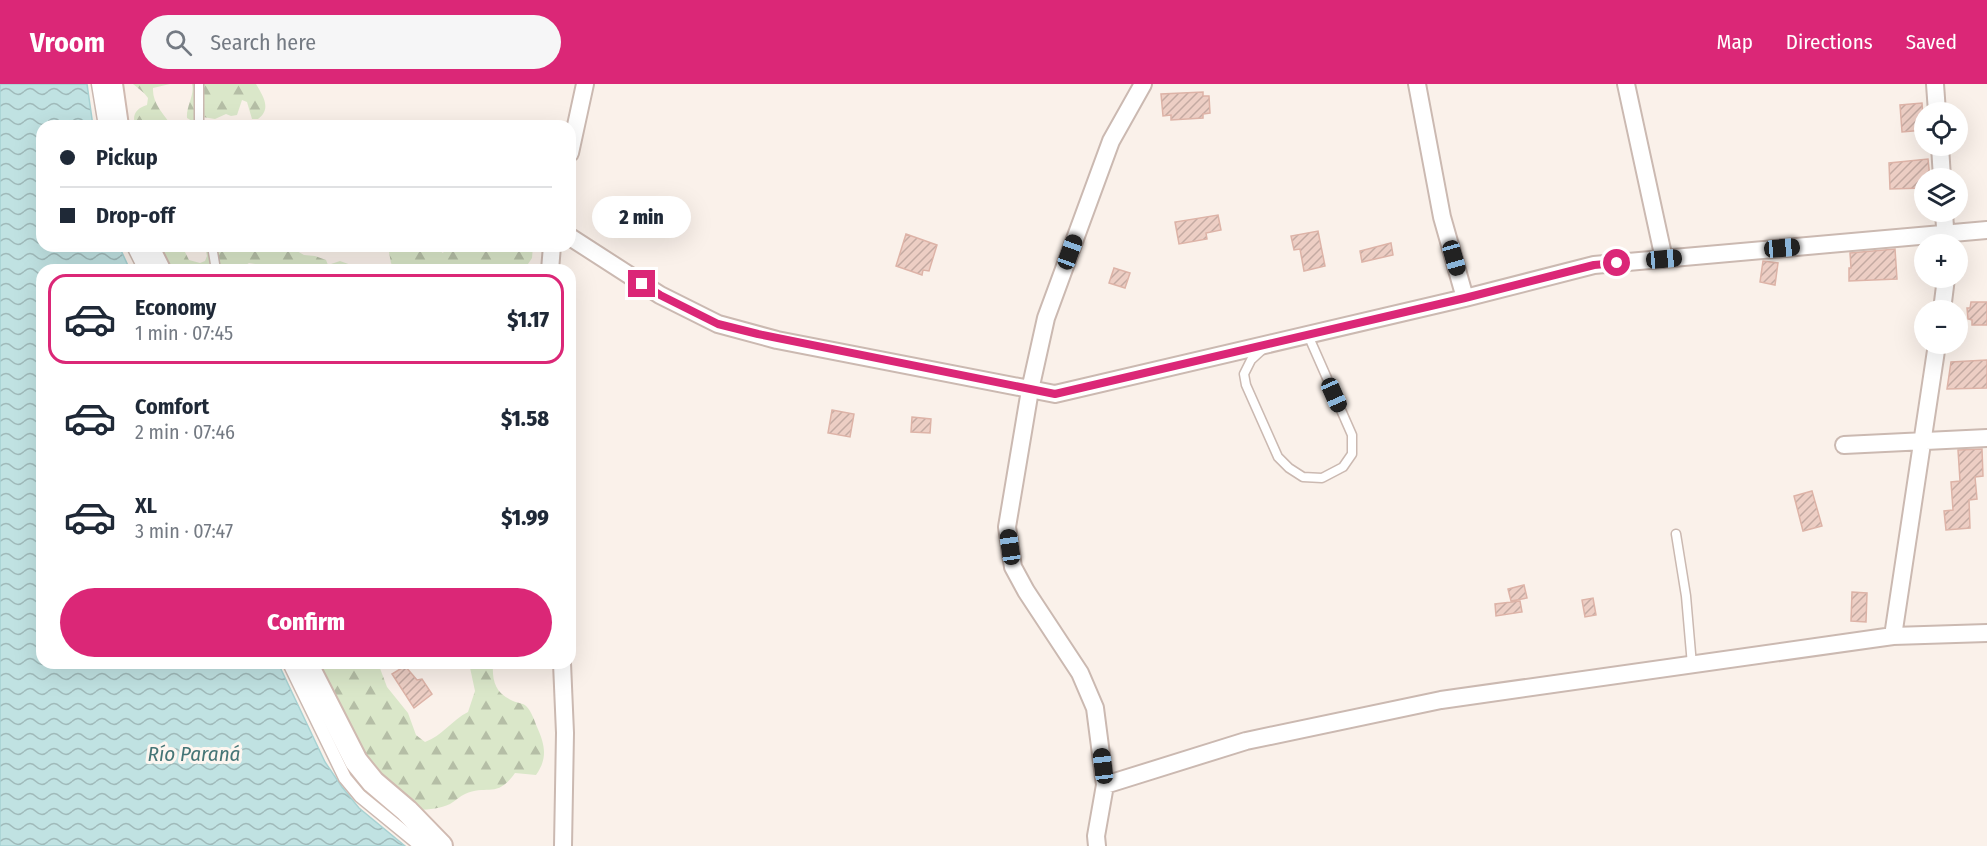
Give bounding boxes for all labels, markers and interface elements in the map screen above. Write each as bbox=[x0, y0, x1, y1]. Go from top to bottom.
search box bbox=[141, 15, 561, 69]
text: Vroom bbox=[30, 26, 105, 59]
icon: search bbox=[162, 26, 195, 59]
text: Search here bbox=[210, 29, 316, 56]
text: Map bbox=[1716, 29, 1753, 55]
text: Directions bbox=[1786, 29, 1873, 55]
text: Saved bbox=[1906, 29, 1957, 55]
map controls bbox=[1914, 102, 1968, 354]
button: locate bbox=[1914, 102, 1968, 156]
text: Pickup bbox=[96, 144, 158, 171]
button: layers bbox=[1914, 168, 1968, 222]
callout: 2 min bbox=[592, 197, 692, 239]
text: Drop-off bbox=[96, 202, 175, 229]
text: 2 min bbox=[619, 205, 664, 229]
car bbox=[1055, 232, 1085, 272]
button: + bbox=[1914, 234, 1968, 288]
car bbox=[1763, 237, 1801, 259]
car bbox=[1440, 238, 1468, 278]
car bbox=[1645, 248, 1683, 270]
route start bbox=[1603, 249, 1630, 276]
route end bbox=[628, 270, 655, 297]
icon: car bbox=[63, 292, 117, 346]
text: Economy bbox=[135, 294, 216, 321]
button: − bbox=[1914, 300, 1968, 354]
text: $1.17 bbox=[507, 306, 549, 333]
text: 1 min · 07:45 bbox=[135, 321, 233, 345]
car bbox=[1318, 375, 1350, 415]
icon: car bbox=[63, 391, 117, 445]
text: Comfort bbox=[135, 393, 209, 420]
text: $1.58 bbox=[501, 405, 549, 432]
text: 2 min · 07:46 bbox=[135, 420, 235, 444]
icon: car bbox=[63, 490, 117, 544]
text: XL bbox=[135, 492, 157, 519]
text: $1.99 bbox=[501, 504, 549, 531]
text: 3 min · 07:47 bbox=[135, 519, 233, 543]
car bbox=[999, 528, 1021, 566]
button: Confirm bbox=[60, 588, 552, 657]
water label: Río Paraná bbox=[148, 741, 241, 767]
car bbox=[1092, 747, 1114, 785]

